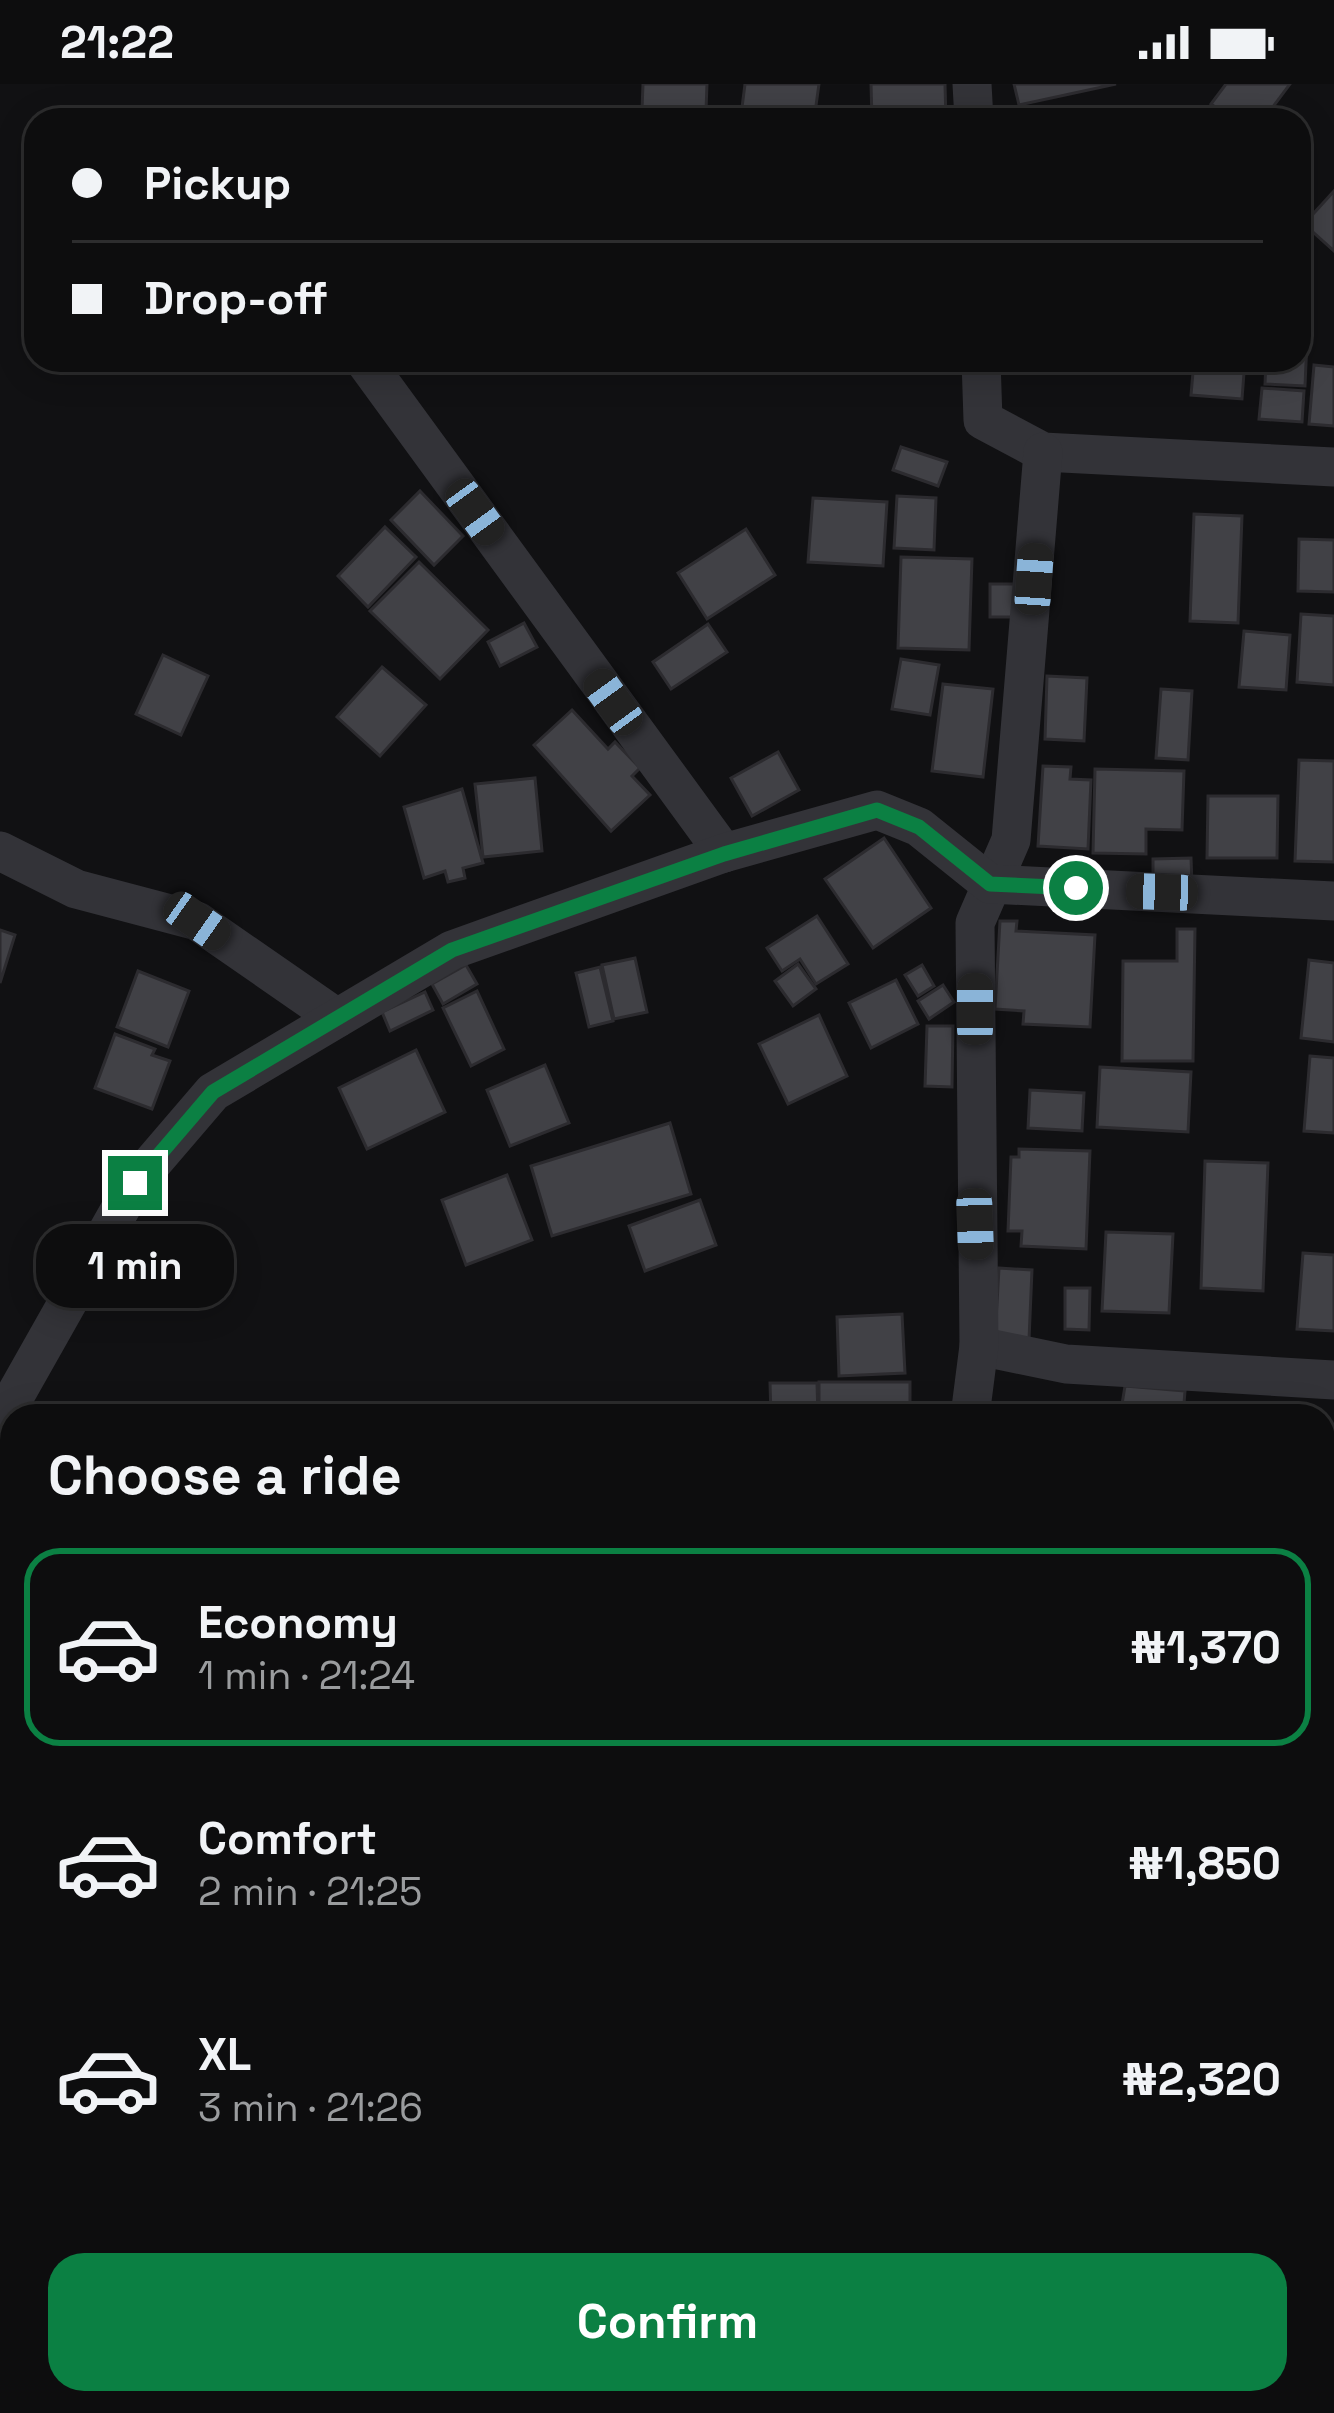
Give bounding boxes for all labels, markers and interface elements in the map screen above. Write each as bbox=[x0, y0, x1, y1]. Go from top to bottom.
text: 21:22 bbox=[60, 14, 174, 71]
text: Pickup bbox=[144, 155, 291, 212]
text: Drop-off bbox=[144, 270, 328, 327]
car bbox=[439, 472, 511, 552]
car bbox=[1014, 542, 1054, 616]
car bbox=[577, 662, 649, 742]
route start bbox=[1049, 861, 1103, 915]
car bbox=[1125, 873, 1199, 911]
car bbox=[157, 886, 237, 956]
car bbox=[957, 973, 993, 1045]
route end bbox=[108, 1156, 162, 1210]
car bbox=[956, 1187, 994, 1261]
callout: 1 min bbox=[36, 1225, 234, 1309]
text: 1 min bbox=[87, 1241, 183, 1290]
text: Choose a ride bbox=[48, 1441, 402, 1510]
icon: car bbox=[54, 1593, 162, 1701]
text: Economy bbox=[198, 1594, 398, 1651]
text: ₦1,370 bbox=[1130, 1619, 1281, 1676]
text: 1 min · 21:24 bbox=[198, 1651, 415, 1700]
icon: car bbox=[54, 1809, 162, 1917]
text: Comfort bbox=[198, 1810, 377, 1867]
text: ₦1,850 bbox=[1128, 1835, 1281, 1892]
text: 2 min · 21:25 bbox=[198, 1867, 422, 1916]
icon: car bbox=[54, 2025, 162, 2133]
text: XL bbox=[198, 2026, 251, 2083]
text: ₦2,320 bbox=[1122, 2051, 1281, 2108]
text: 3 min · 21:26 bbox=[198, 2083, 423, 2132]
button: Confirm bbox=[48, 2253, 1287, 2391]

